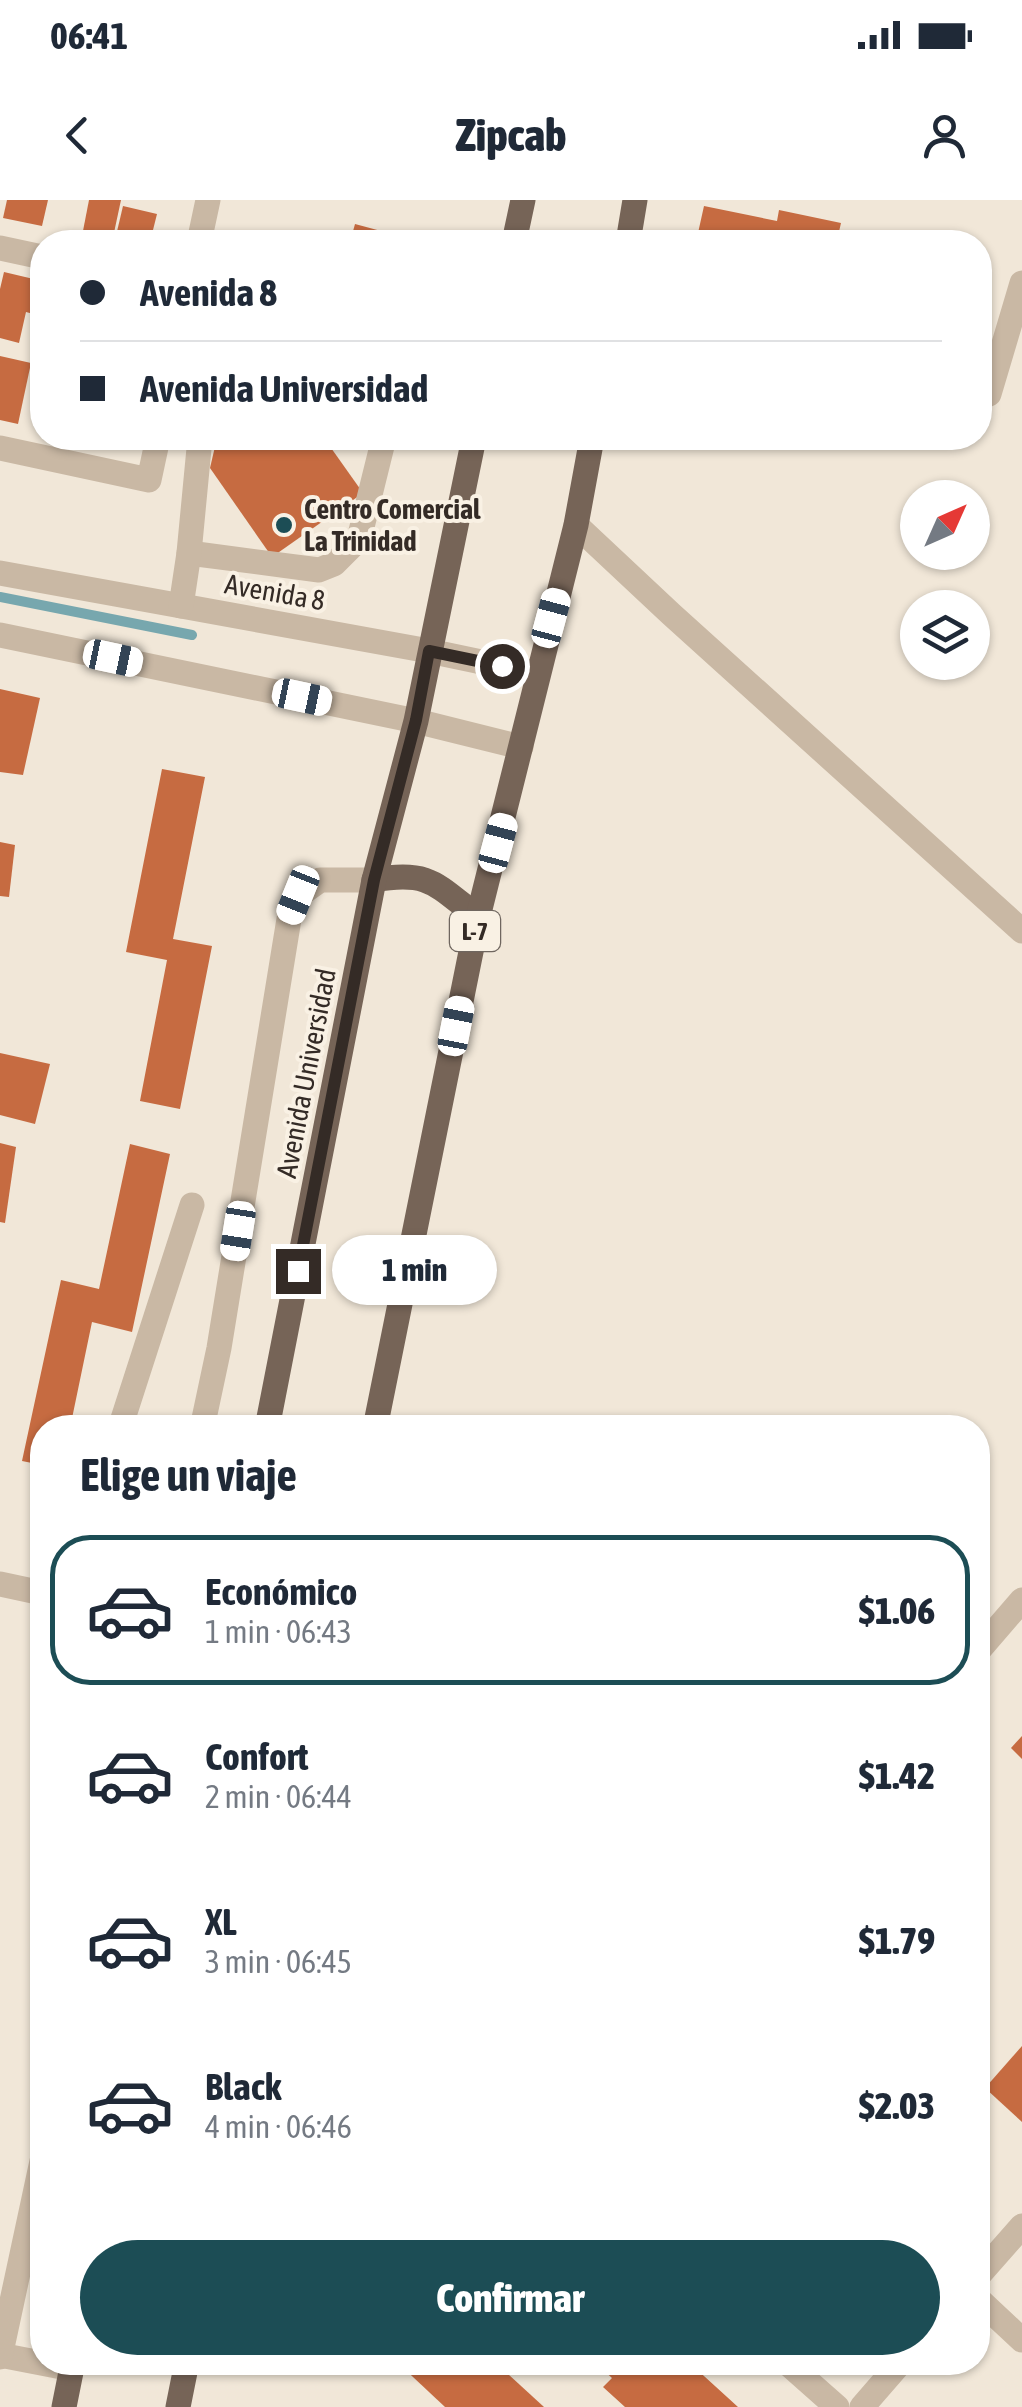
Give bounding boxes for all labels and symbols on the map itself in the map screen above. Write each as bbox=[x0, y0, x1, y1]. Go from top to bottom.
north arrow bbox=[900, 480, 990, 570]
place label: Centro Comercial La Trinidad bbox=[304, 493, 481, 557]
marker: Centro Comercial La Trinidad bbox=[273, 514, 295, 536]
street label: Avenida 8 bbox=[222, 567, 328, 617]
car bbox=[529, 585, 573, 651]
car bbox=[81, 637, 145, 679]
route start bbox=[480, 644, 525, 689]
car bbox=[270, 676, 334, 718]
car bbox=[476, 810, 520, 876]
car bbox=[273, 862, 323, 928]
road number: L-7 bbox=[450, 911, 500, 951]
street label: Avenida Universidad bbox=[270, 966, 342, 1180]
car bbox=[436, 994, 476, 1058]
car bbox=[218, 1199, 258, 1263]
callout: 1 min bbox=[333, 1236, 498, 1306]
route end bbox=[276, 1249, 321, 1294]

